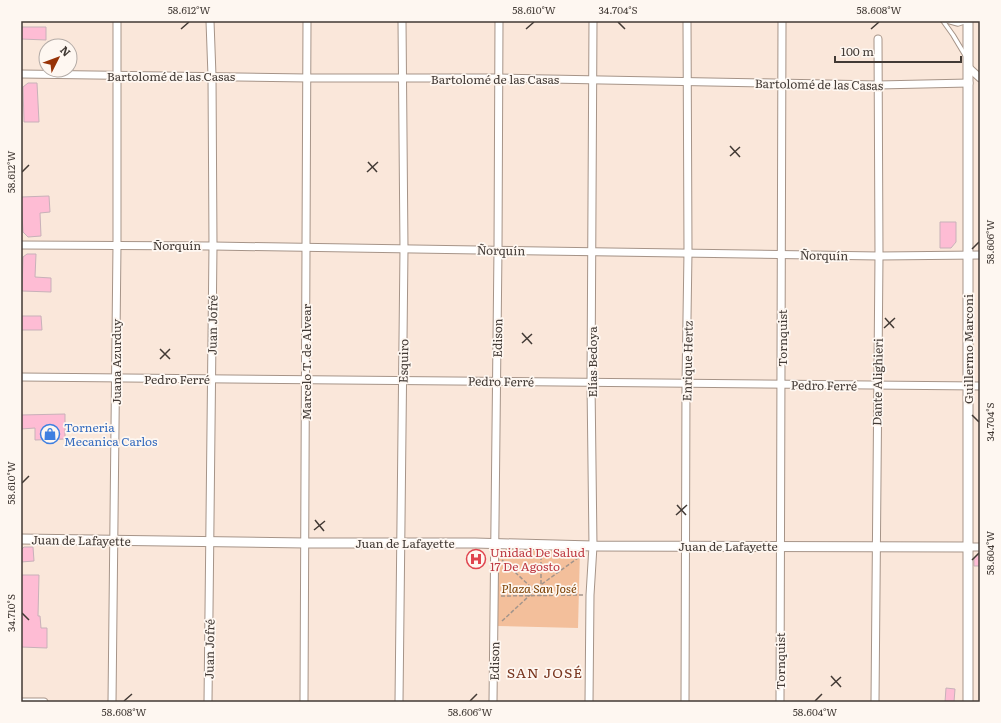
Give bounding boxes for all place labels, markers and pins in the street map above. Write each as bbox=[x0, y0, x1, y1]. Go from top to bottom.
place label: Torneria Mecanica Carlos bbox=[64, 418, 158, 450]
shop icon: Torneria Mecanica Carlos bbox=[39, 423, 61, 445]
place label: Unidad De Salud 17 De Agosto bbox=[490, 543, 586, 575]
hospital icon: Unidad De Salud 17 De Agosto bbox=[465, 548, 487, 570]

